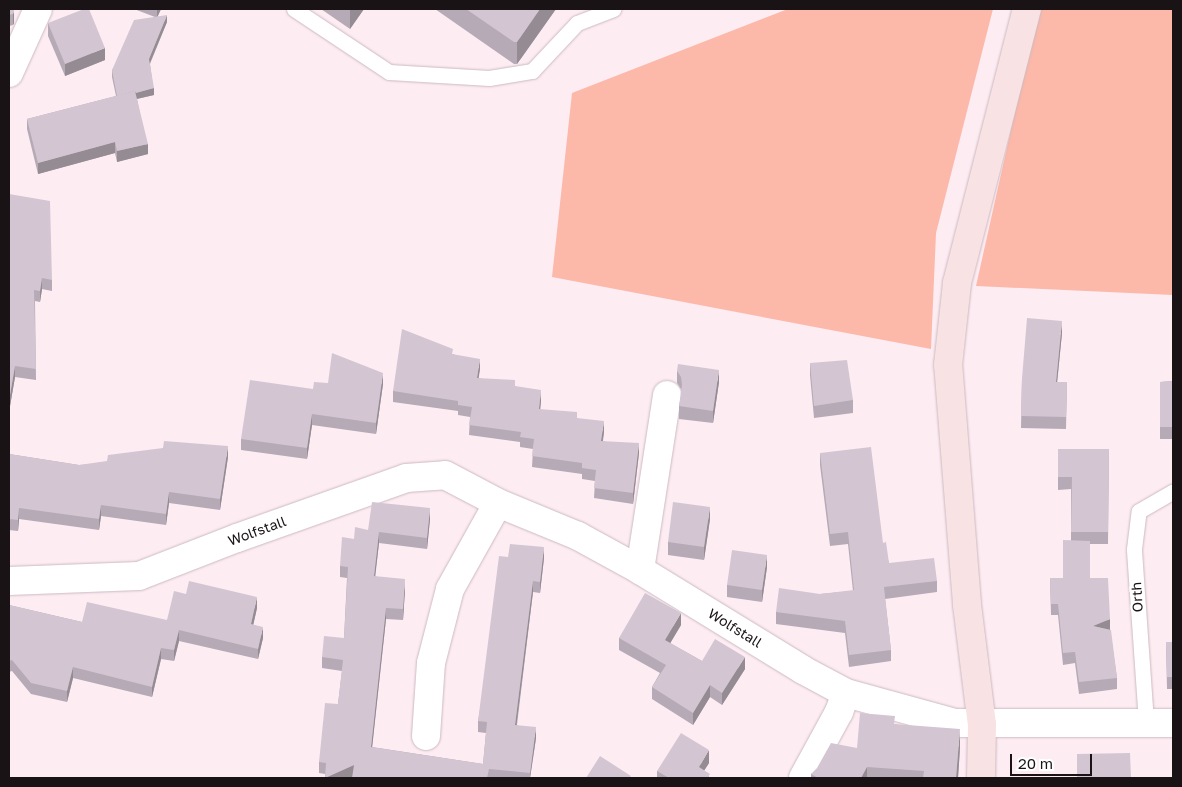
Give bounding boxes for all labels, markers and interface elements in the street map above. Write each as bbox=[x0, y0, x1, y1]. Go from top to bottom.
street label: Wolfstall bbox=[226, 513, 288, 549]
street label: Orth bbox=[1128, 581, 1146, 613]
street label: Wolfstall bbox=[705, 605, 765, 651]
scale bar bbox=[1012, 744, 1094, 776]
text: 20 m bbox=[1018, 754, 1053, 772]

